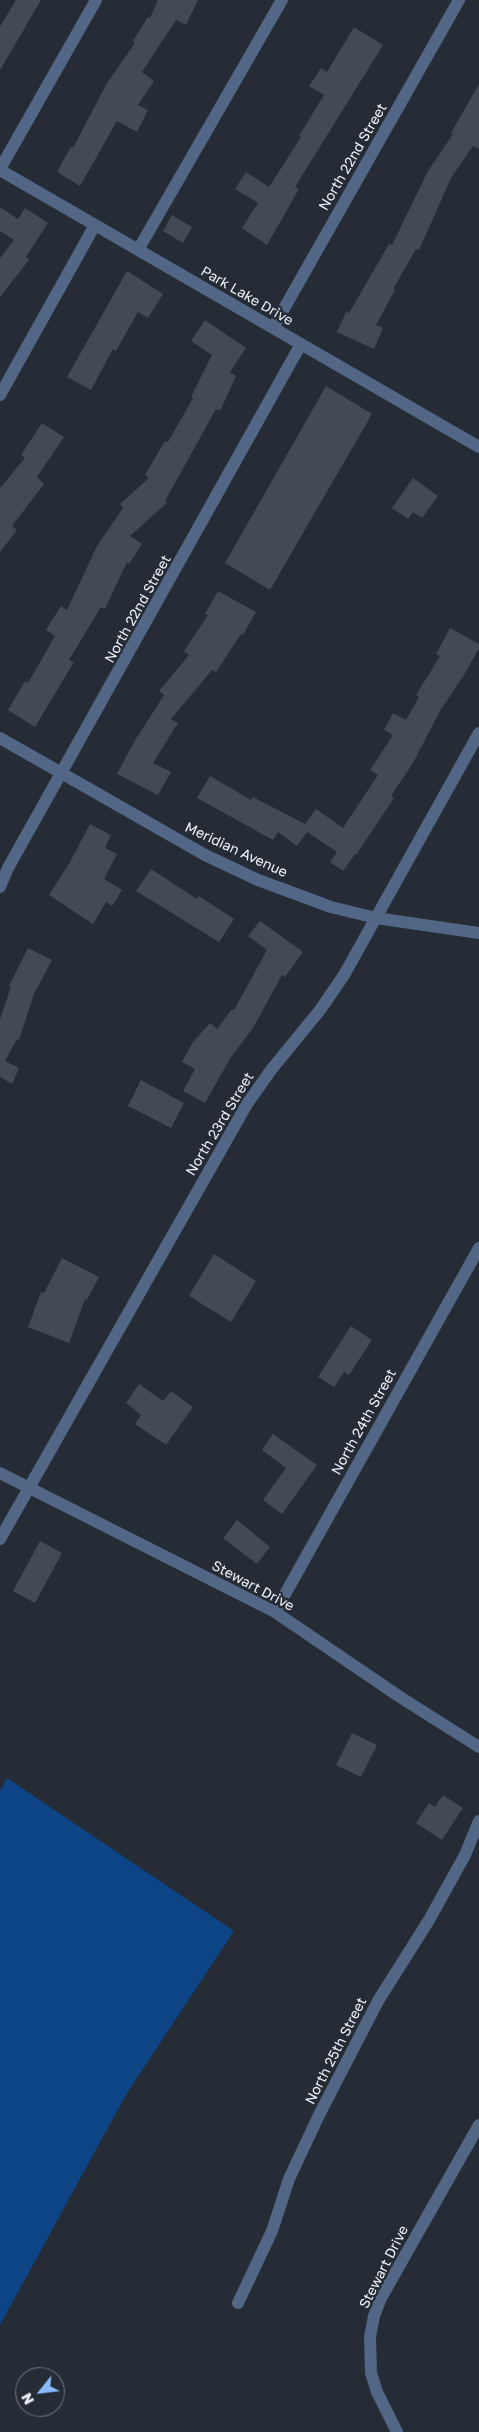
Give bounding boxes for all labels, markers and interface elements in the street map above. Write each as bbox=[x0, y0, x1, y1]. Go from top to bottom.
street label: North 22nd Street bbox=[316, 100, 390, 214]
street label: Park Lake Drive bbox=[198, 263, 296, 329]
street label: North 22nd Street bbox=[101, 552, 175, 666]
street label: Meridian Avenue bbox=[182, 819, 290, 881]
street label: North 23rd Street bbox=[182, 1069, 258, 1179]
street label: North 24th Street bbox=[328, 1366, 400, 1478]
street label: Stewart Drive bbox=[209, 1557, 297, 1615]
street label: North 25th Street bbox=[302, 1995, 370, 2107]
street label: Stewart Drive bbox=[356, 2223, 412, 2311]
north arrow bbox=[15, 2367, 65, 2417]
text: N bbox=[17, 2390, 37, 2408]

